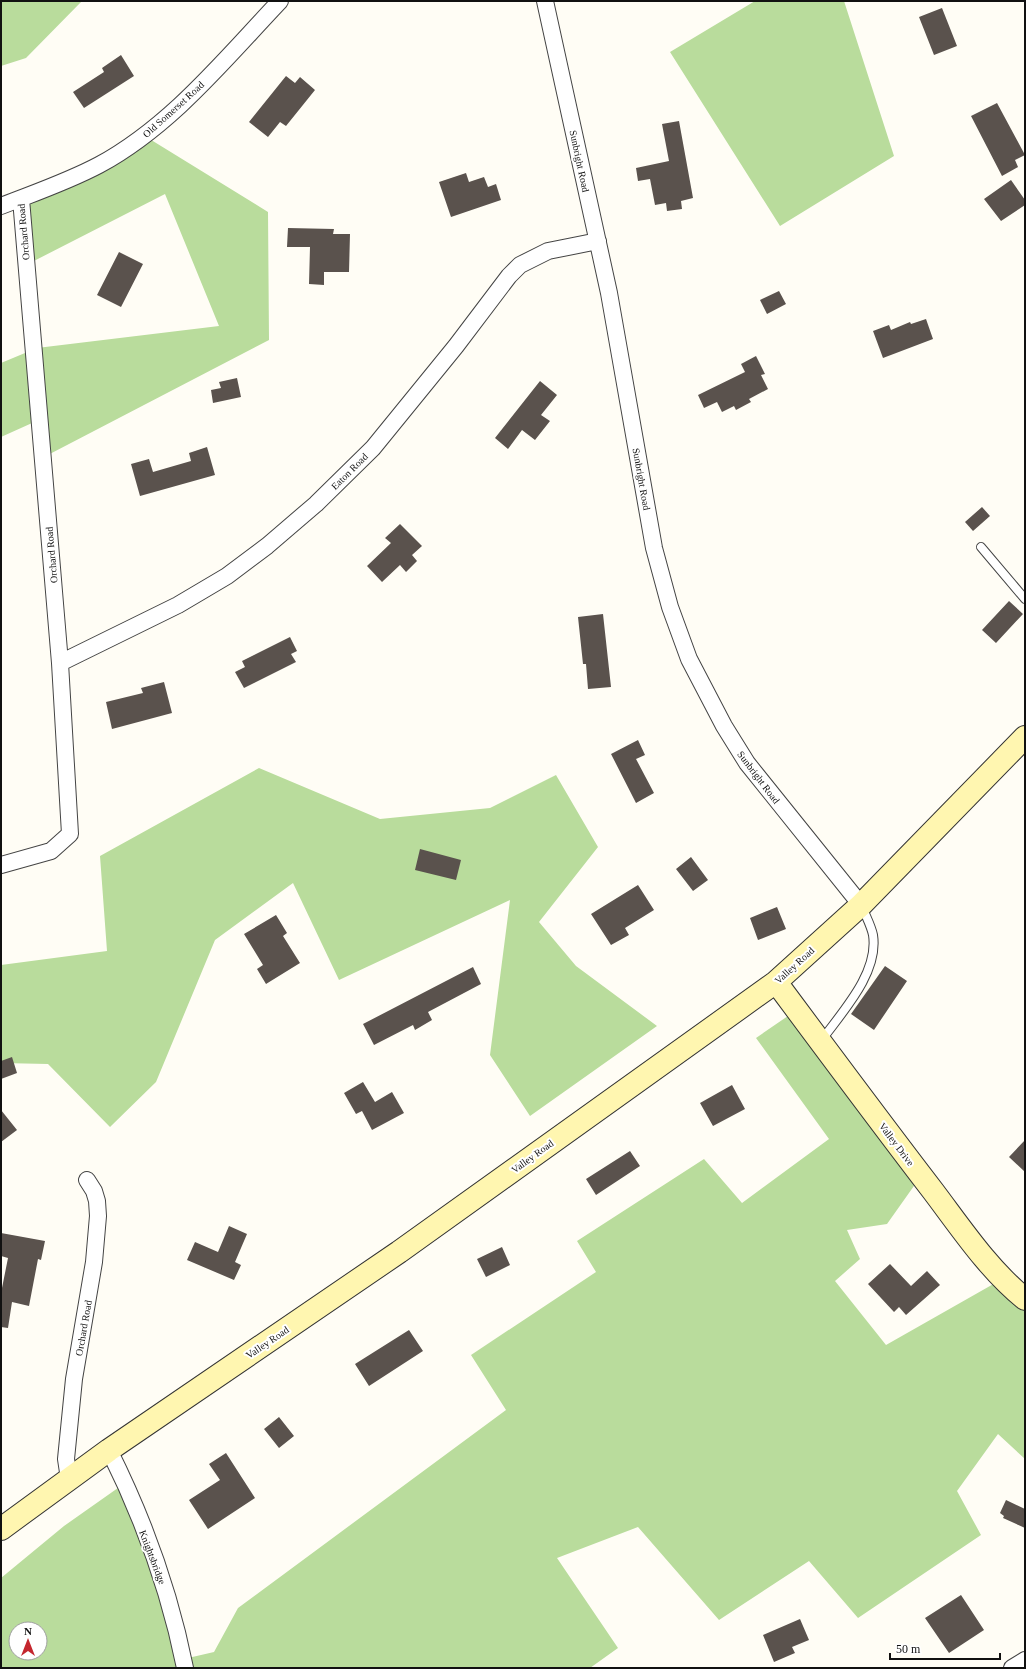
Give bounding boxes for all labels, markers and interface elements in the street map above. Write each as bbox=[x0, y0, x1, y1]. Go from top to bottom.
street label: Old Somerset Road bbox=[141, 79, 206, 140]
street label: Sunbright Road bbox=[568, 129, 591, 193]
street label: Orchard Road bbox=[16, 203, 31, 261]
street label: Sunbright Road bbox=[631, 447, 652, 511]
street label: Eaton Road bbox=[329, 451, 370, 492]
street label: Orchard Road bbox=[44, 526, 59, 584]
street label: Sunbright Road bbox=[735, 749, 782, 806]
street label: Valley Road bbox=[772, 945, 816, 986]
street label: Valley Drive bbox=[877, 1121, 917, 1168]
street label: Valley Road bbox=[509, 1138, 555, 1175]
street label: Orchard Road bbox=[73, 1299, 94, 1357]
street label: Valley Road bbox=[244, 1324, 291, 1361]
street label: Knightsbridge bbox=[137, 1528, 168, 1586]
north arrow bbox=[8, 1621, 48, 1661]
text: N bbox=[24, 1625, 32, 1637]
scale bar bbox=[890, 1635, 1000, 1661]
text: 50 m bbox=[896, 1642, 921, 1656]

